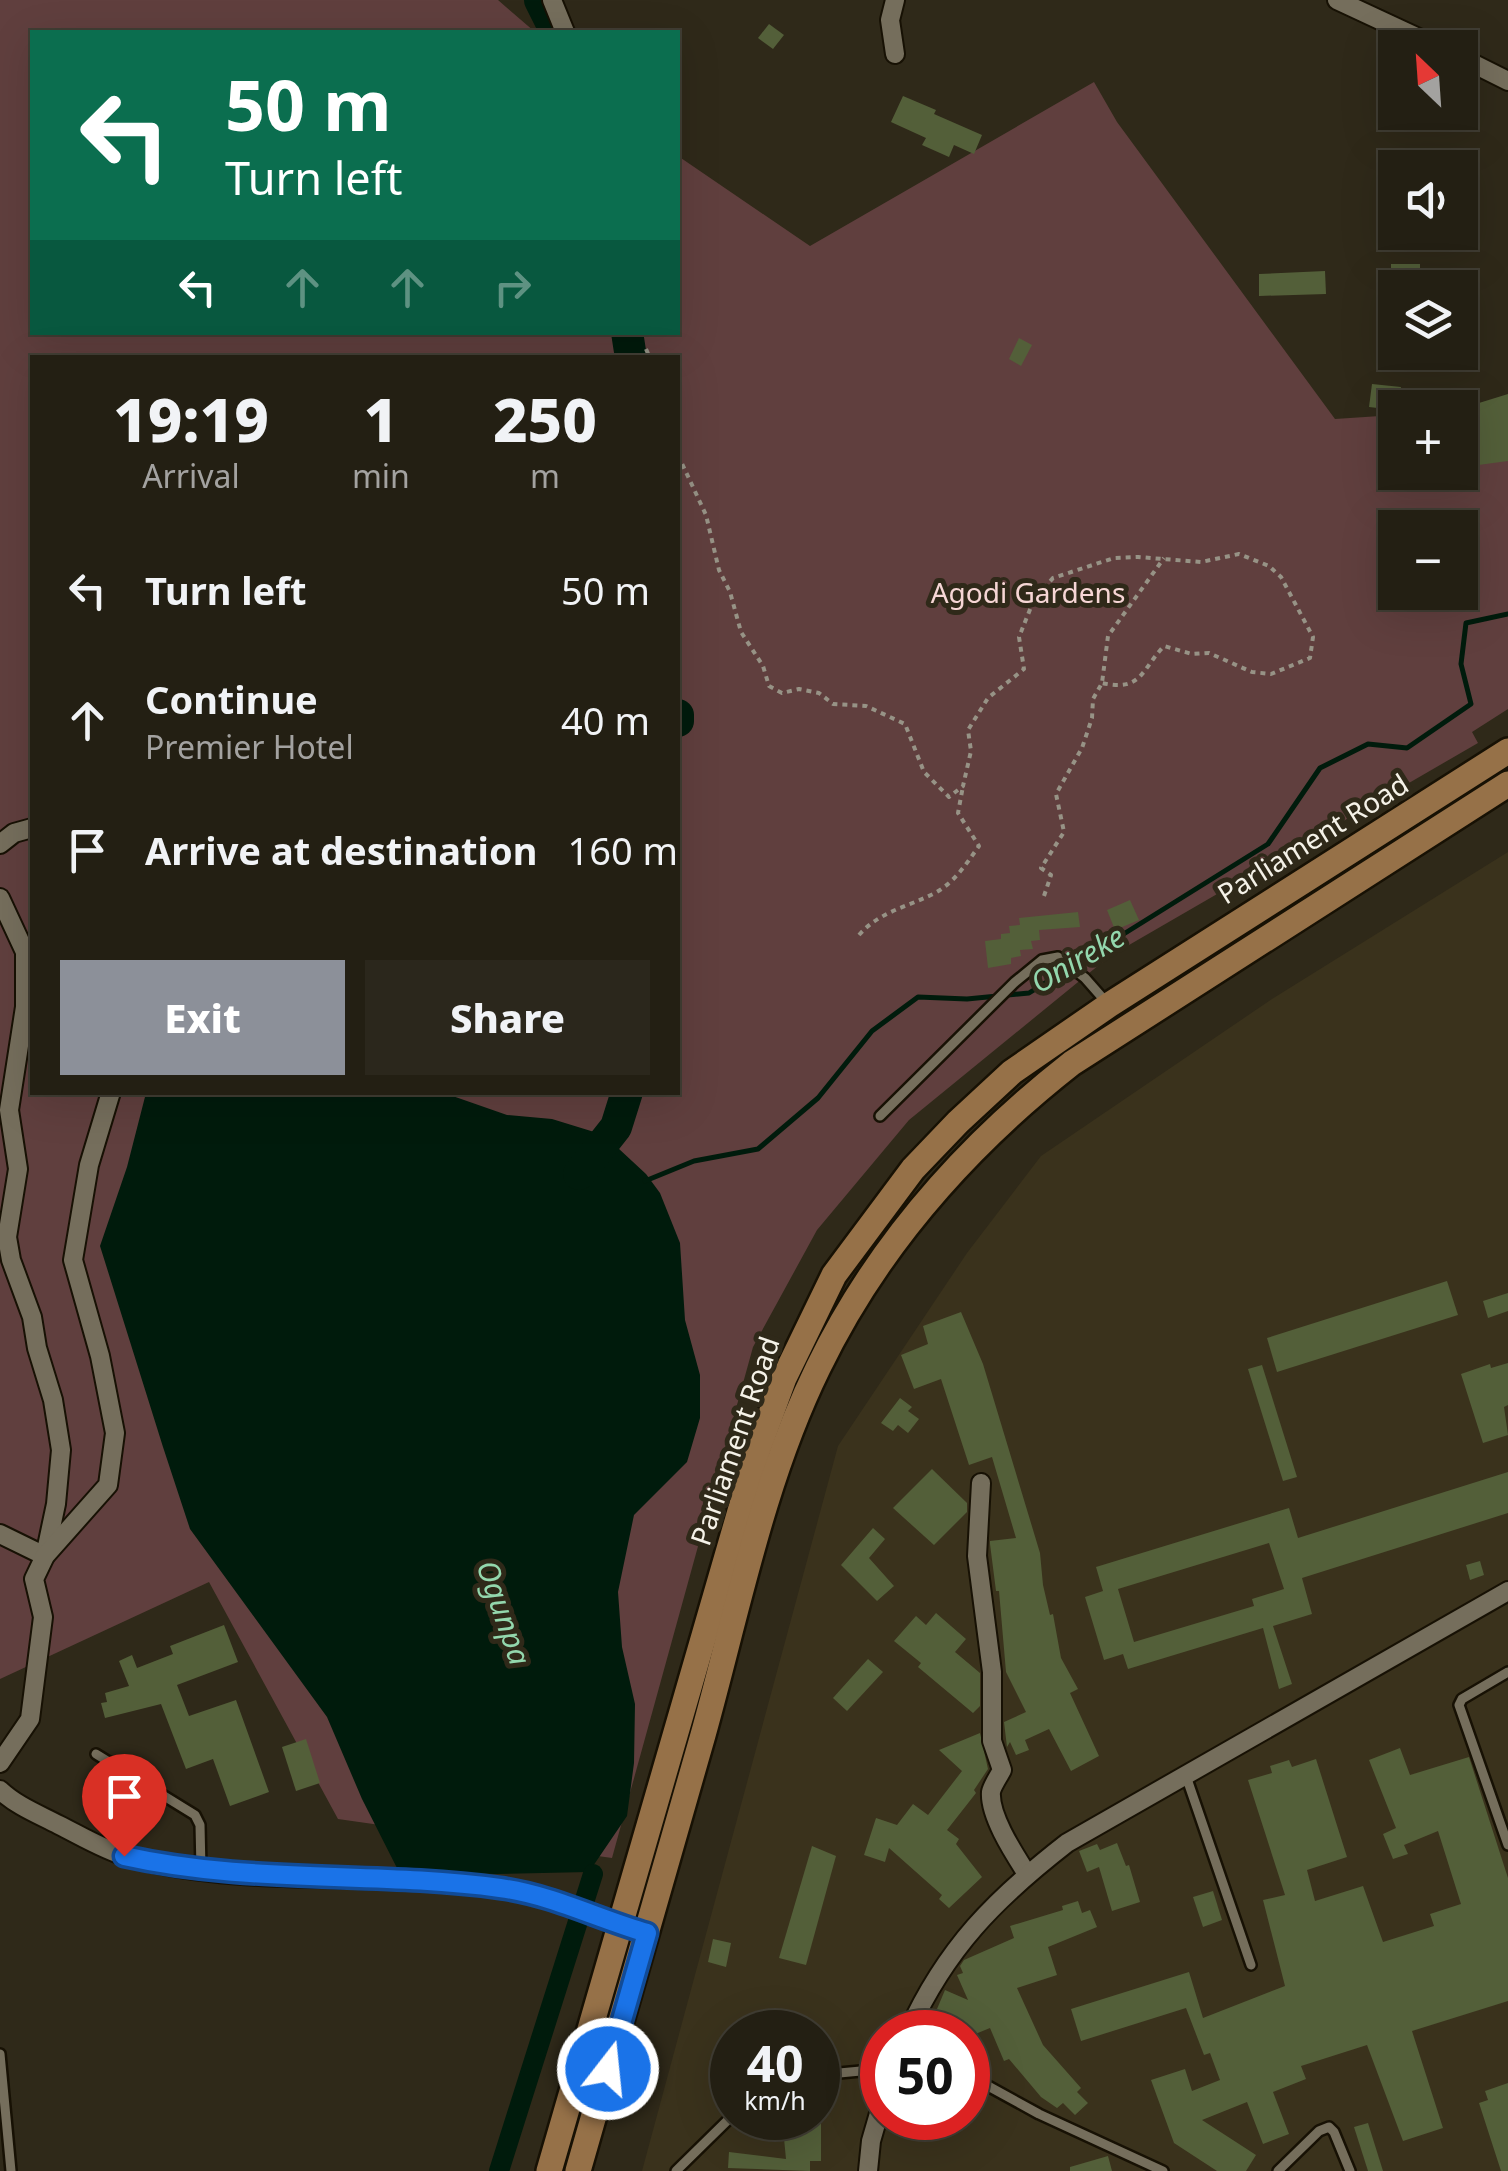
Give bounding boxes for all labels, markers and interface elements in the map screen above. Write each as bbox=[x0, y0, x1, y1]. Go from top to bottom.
north arrow bbox=[1378, 30, 1478, 130]
map controls bbox=[1378, 30, 1478, 610]
text: 50 m bbox=[225, 56, 392, 152]
icon: left bbox=[60, 70, 190, 200]
text: Turn left bbox=[225, 147, 402, 208]
button: sound bbox=[1378, 150, 1478, 250]
icon: left bbox=[170, 260, 225, 315]
icon: ahead bbox=[275, 260, 330, 315]
icon: ahead bbox=[380, 260, 435, 315]
icon: right bbox=[485, 260, 540, 315]
button: layers bbox=[1378, 270, 1478, 370]
text: 19:19 bbox=[113, 378, 269, 460]
text: 1 bbox=[364, 378, 398, 460]
text: 250 bbox=[493, 378, 597, 460]
button: + bbox=[1378, 390, 1478, 490]
text: Arrival bbox=[142, 454, 240, 497]
text: min bbox=[352, 454, 410, 497]
text: m bbox=[530, 454, 560, 497]
button: − bbox=[1378, 510, 1478, 610]
icon: left bbox=[60, 563, 115, 618]
text: Turn left bbox=[145, 564, 307, 616]
text: 50 m bbox=[561, 564, 650, 616]
park label: Agodi Gardens bbox=[931, 573, 1125, 611]
text: Continue bbox=[145, 673, 318, 725]
icon: ahead bbox=[60, 693, 115, 748]
text: 40 m bbox=[561, 694, 650, 746]
text: Premier Hotel bbox=[145, 725, 354, 768]
street label: Parliament Road bbox=[1210, 764, 1415, 912]
icon: arrive bbox=[60, 823, 115, 878]
text: Arrive at destination bbox=[145, 824, 537, 876]
text: 160 m bbox=[567, 824, 678, 876]
water label: Onireke bbox=[1023, 915, 1132, 1002]
button: Exit bbox=[60, 960, 345, 1075]
button: Share bbox=[365, 960, 650, 1075]
street label: Parliament Road bbox=[681, 1331, 788, 1550]
water label: Ogunpa bbox=[467, 1555, 541, 1670]
pin bbox=[82, 1754, 167, 1857]
icon: arrive bbox=[97, 1769, 152, 1824]
speed limit sign: 50 bbox=[860, 2010, 990, 2140]
position arrow bbox=[556, 2017, 660, 2121]
text: 40 bbox=[746, 2029, 804, 2097]
text: km/h bbox=[744, 2083, 806, 2117]

